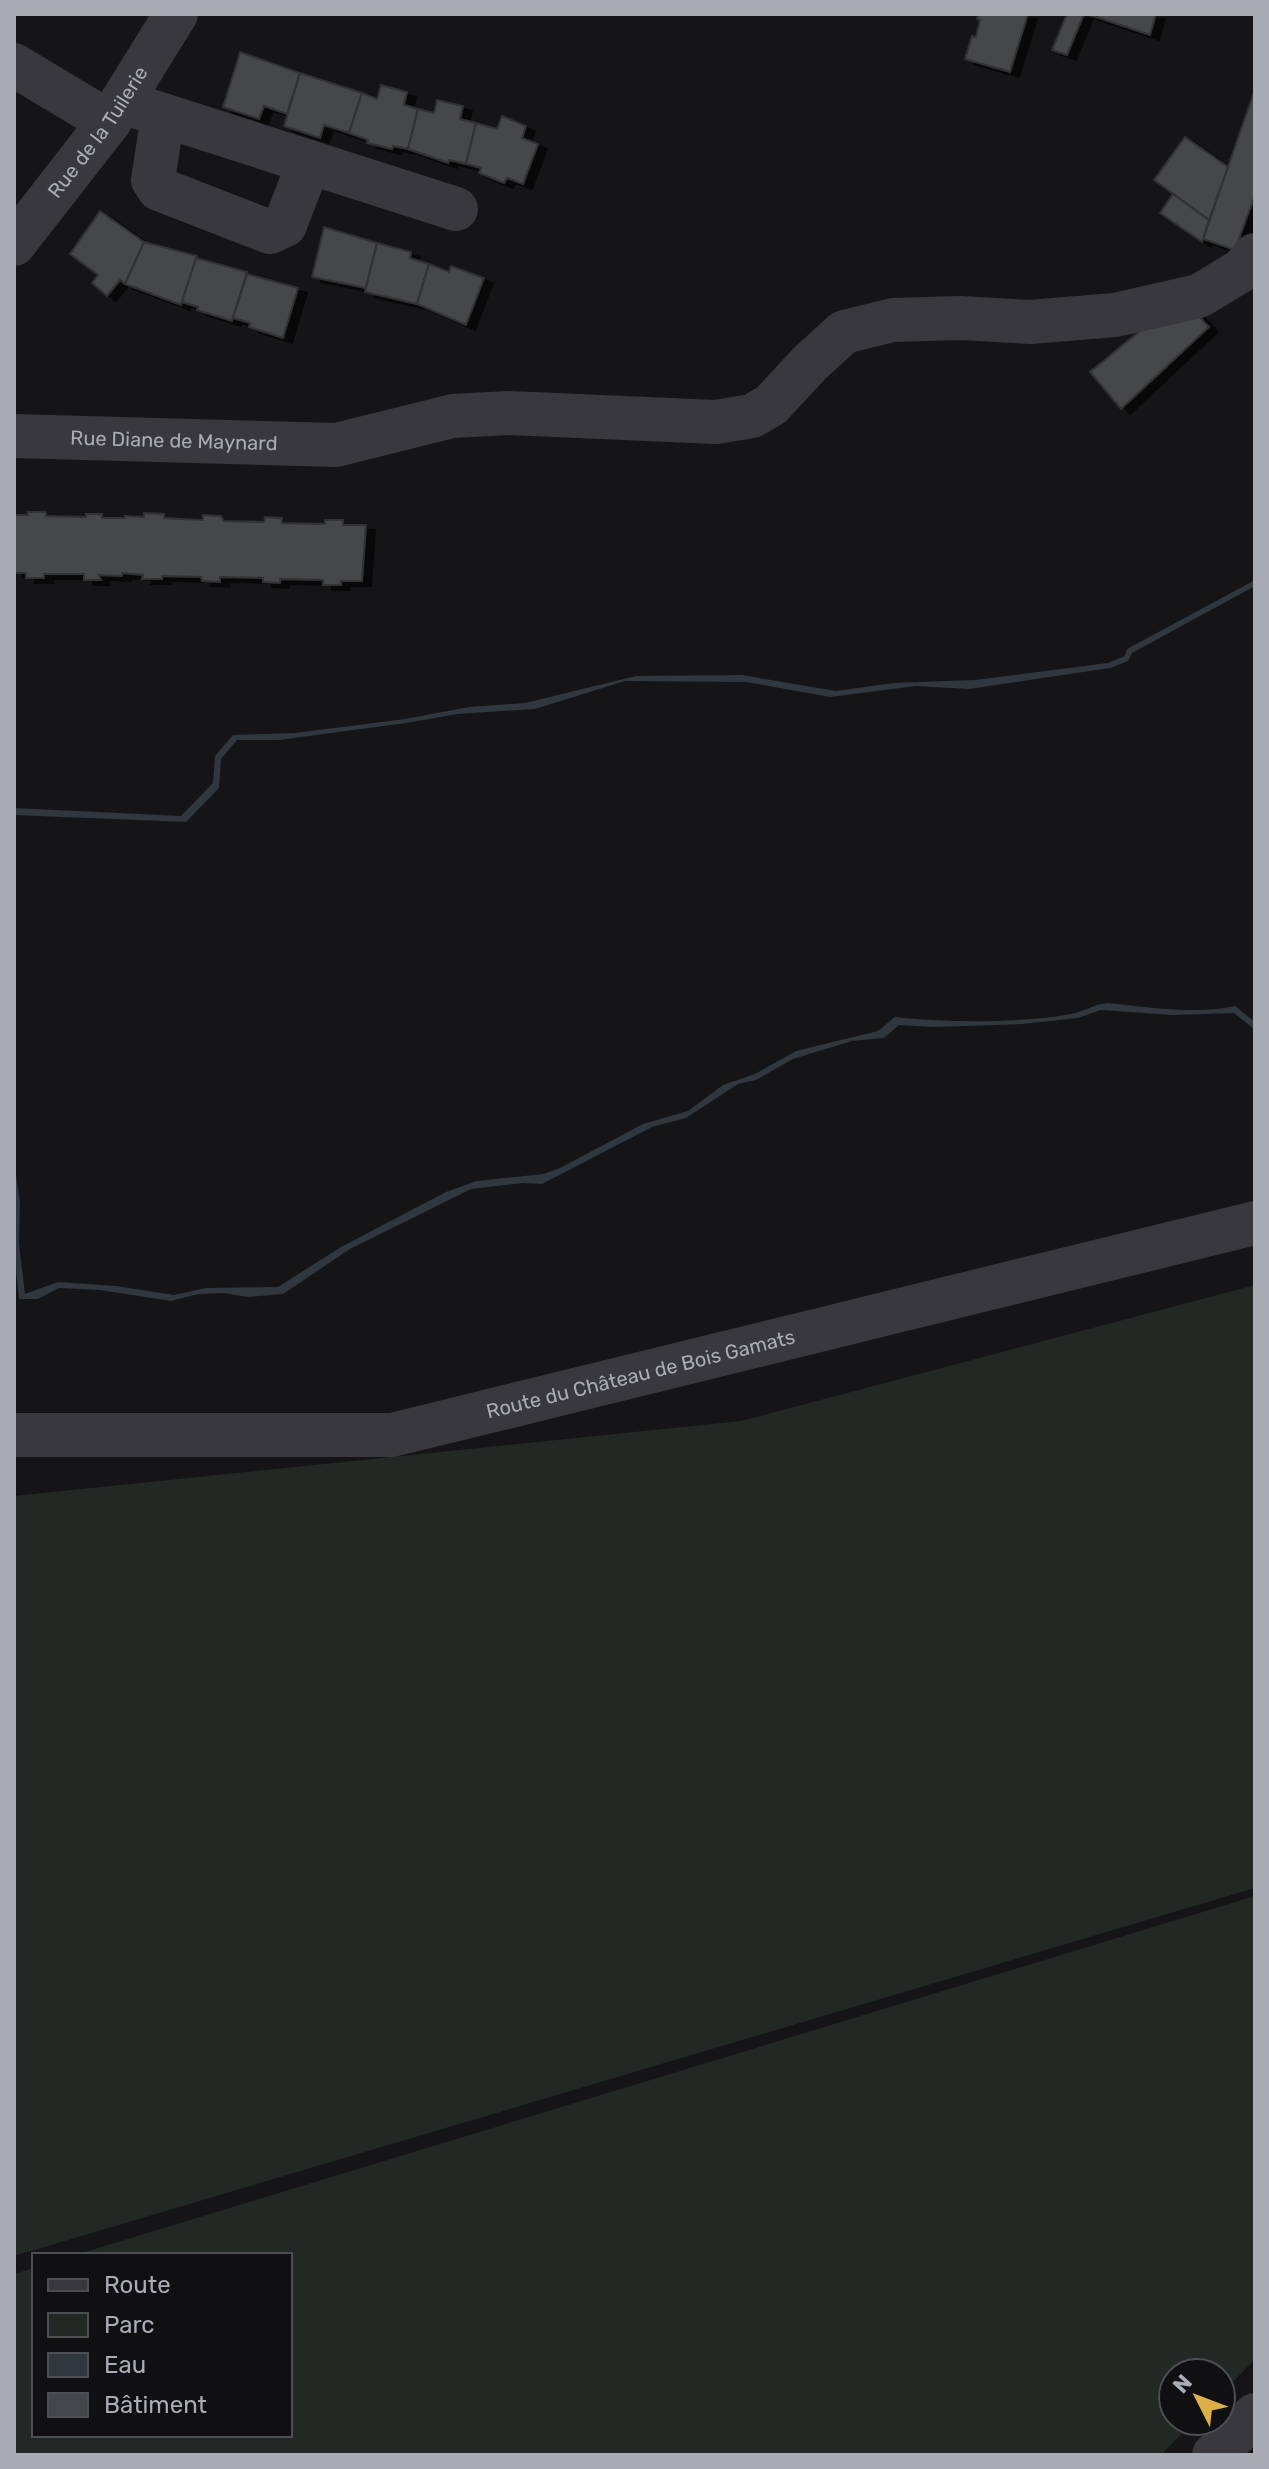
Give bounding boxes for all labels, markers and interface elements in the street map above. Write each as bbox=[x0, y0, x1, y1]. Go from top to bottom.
street label: Rue de la Tuilerie bbox=[43, 62, 153, 203]
street label: Rue Diane de Maynard bbox=[70, 426, 278, 455]
street label: Route du Château de Bois Gamats bbox=[484, 1324, 797, 1423]
legend bbox=[32, 2253, 292, 2437]
text: Route bbox=[104, 2271, 171, 2299]
text: Parc bbox=[104, 2311, 155, 2339]
text: Eau bbox=[104, 2351, 146, 2379]
north arrow bbox=[1157, 2357, 1237, 2437]
text: N bbox=[1167, 2369, 1198, 2399]
text: Bâtiment bbox=[104, 2391, 207, 2419]

